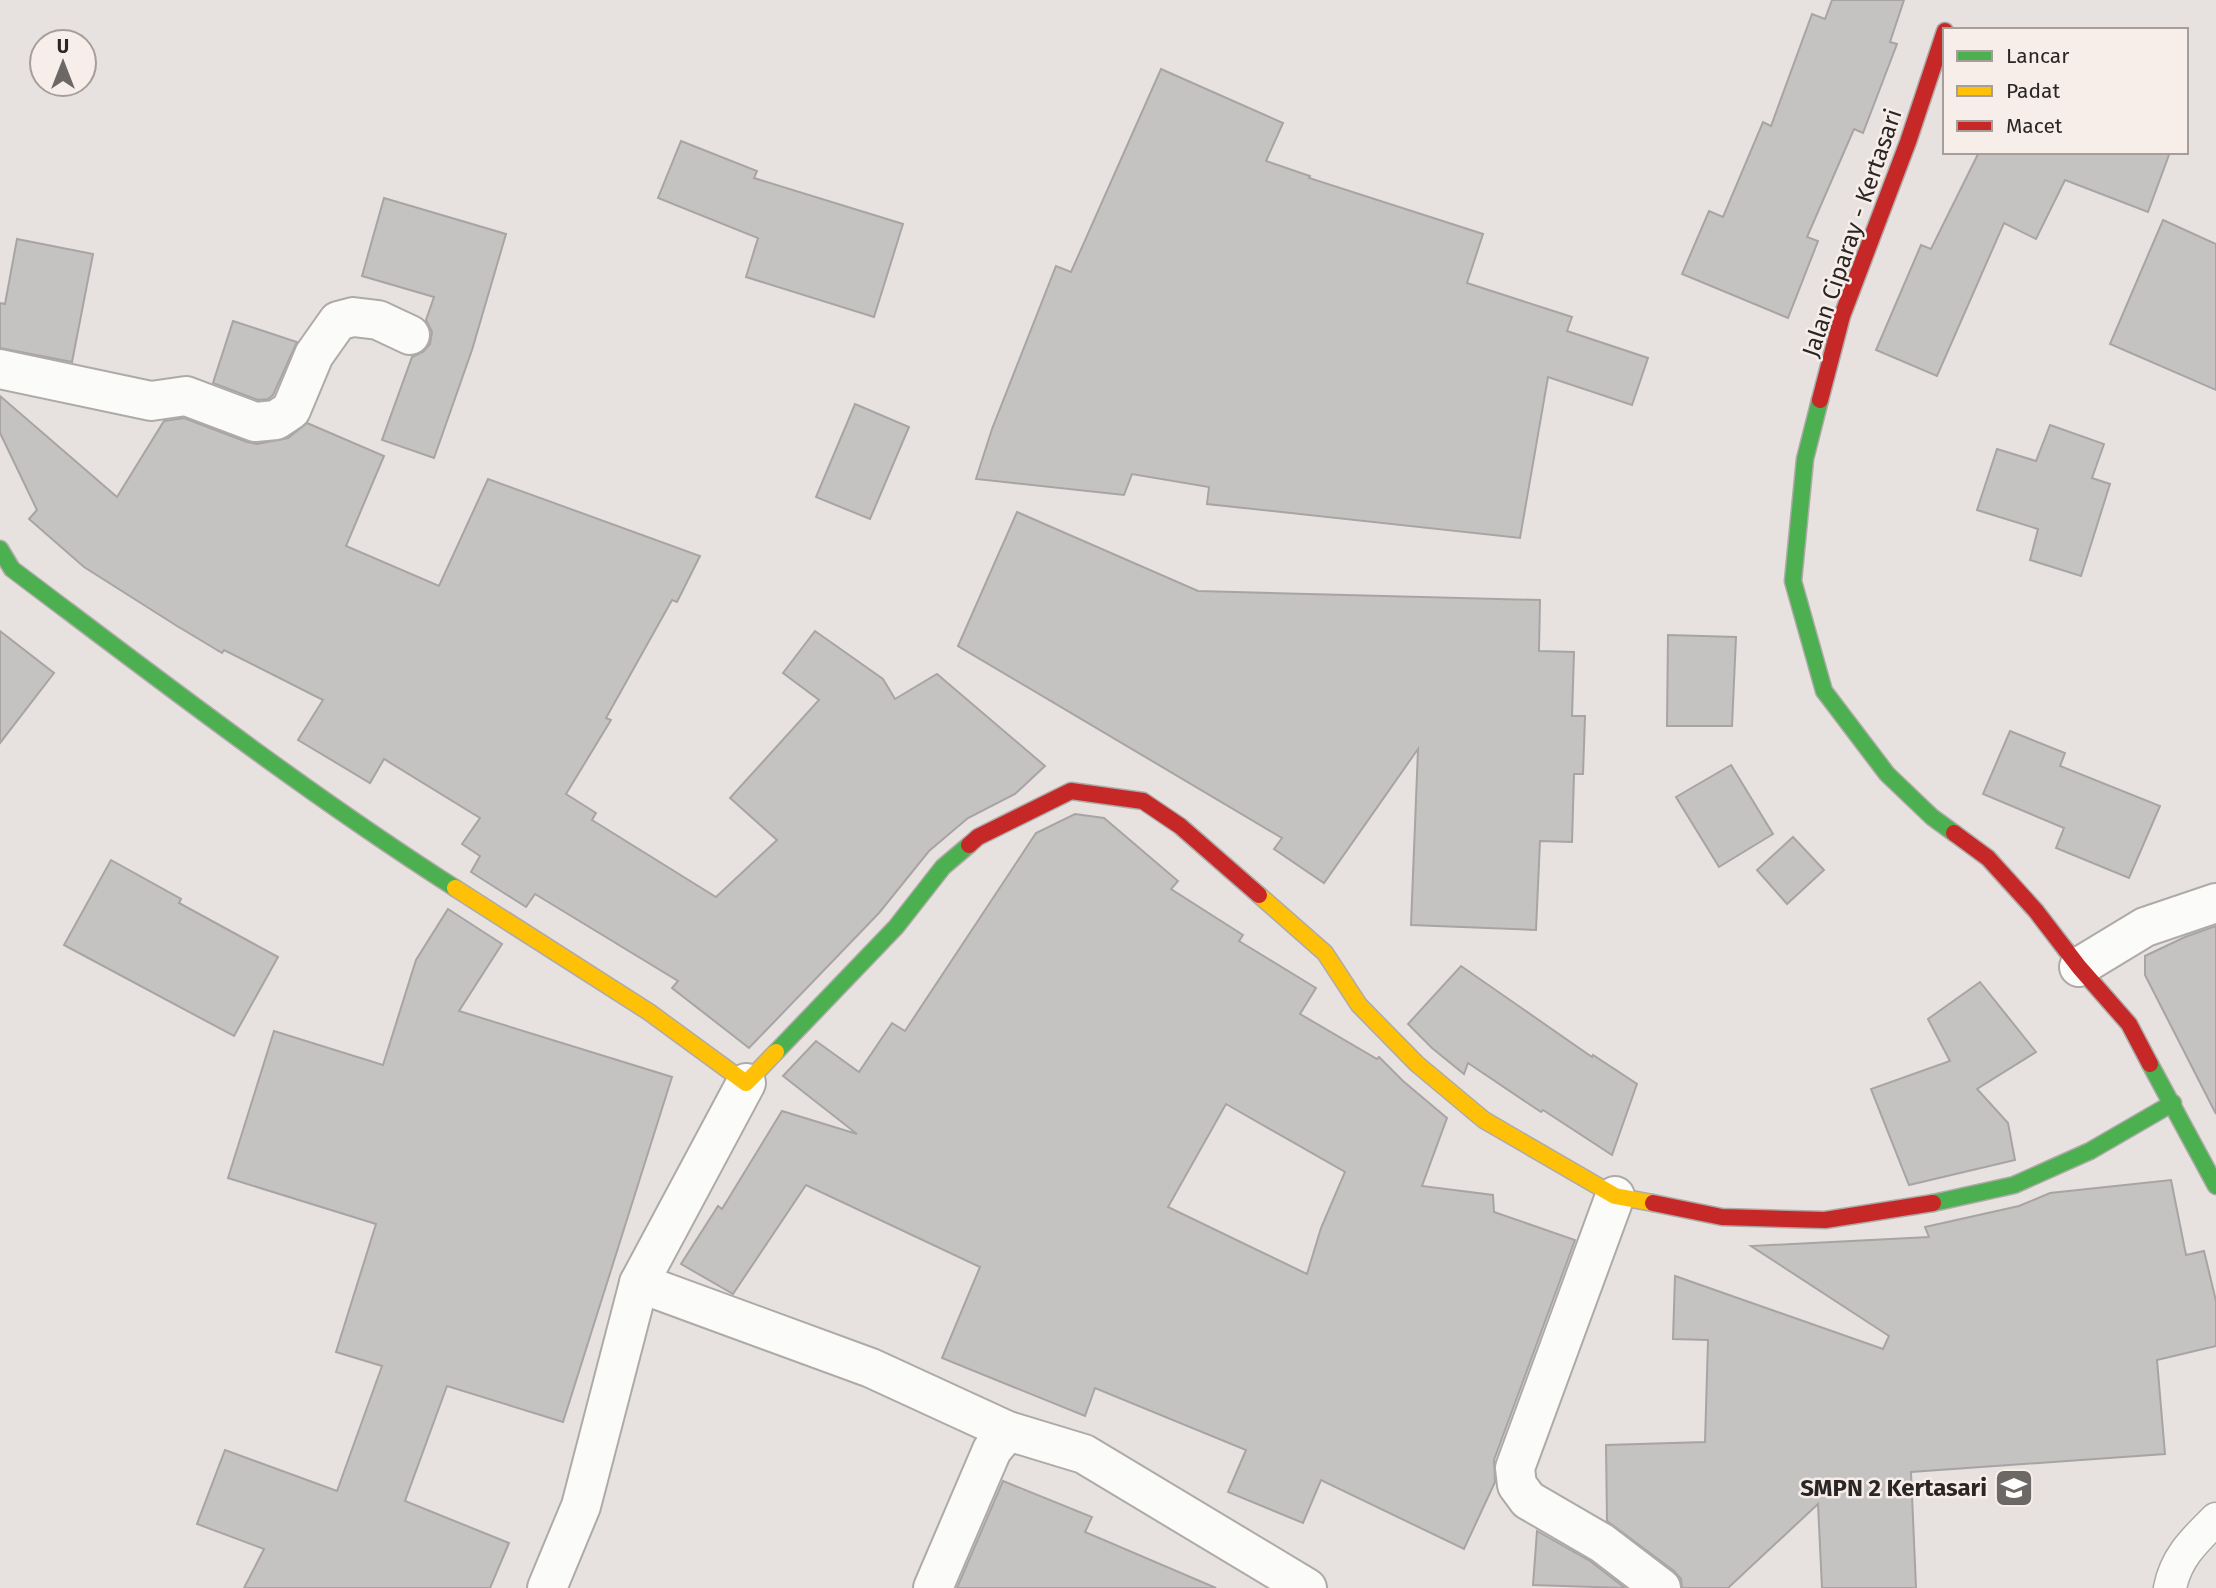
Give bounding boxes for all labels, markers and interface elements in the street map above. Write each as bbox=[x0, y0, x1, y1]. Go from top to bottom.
north arrow bbox=[28, 28, 98, 98]
legend bbox=[1943, 28, 2188, 154]
text: U bbox=[57, 35, 69, 58]
text: Lancar bbox=[2006, 43, 2069, 69]
text: Padat bbox=[2006, 78, 2060, 104]
street label: Jalan Ciparay - Kertasari bbox=[1796, 105, 1908, 361]
text: Macet bbox=[2006, 113, 2063, 139]
school or university icon: SMPN 2 Kertasari bbox=[1993, 1467, 2035, 1509]
place label: SMPN 2 Kertasari bbox=[1800, 1474, 1987, 1502]

